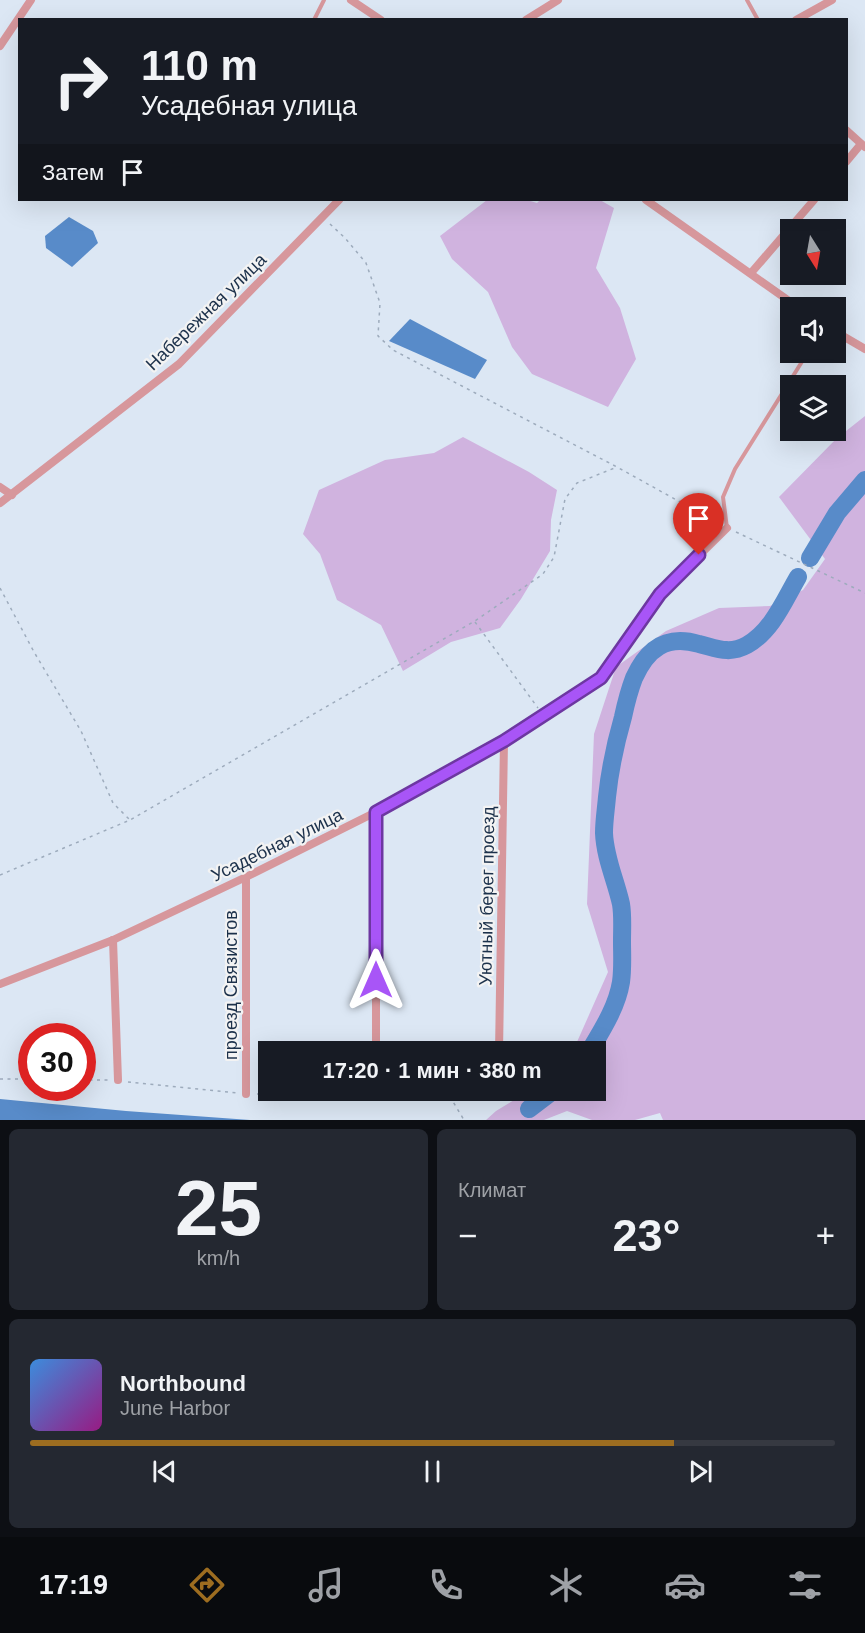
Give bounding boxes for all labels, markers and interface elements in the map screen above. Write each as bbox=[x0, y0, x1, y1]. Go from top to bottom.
icon: right bbox=[42, 42, 120, 120]
text: 110 m bbox=[141, 42, 258, 89]
text: Усадебная улица bbox=[141, 91, 357, 121]
icon: arrive bbox=[116, 156, 149, 189]
text: Затем bbox=[42, 160, 104, 185]
north arrow bbox=[780, 219, 846, 285]
map controls bbox=[780, 219, 846, 441]
street label: Набережная улица bbox=[142, 249, 271, 374]
button: sound bbox=[780, 297, 846, 363]
button: layers bbox=[780, 375, 846, 441]
pin bbox=[673, 493, 724, 555]
icon: arrive bbox=[682, 502, 715, 535]
street label: Усадебная улица bbox=[208, 804, 347, 886]
street label: Уютный берег проезд bbox=[475, 806, 499, 986]
street label: проезд Связистов bbox=[221, 910, 241, 1060]
position arrow bbox=[344, 948, 408, 1012]
speed limit sign: 30 bbox=[18, 1023, 96, 1101]
text: 17:20 · 1 мин · 380 m bbox=[322, 1058, 542, 1083]
text: 25 bbox=[175, 1164, 262, 1252]
text: Климат bbox=[458, 1179, 526, 1201]
text: 23° bbox=[612, 1210, 681, 1261]
text: − bbox=[458, 1217, 477, 1254]
text: + bbox=[816, 1217, 835, 1254]
text: km/h bbox=[197, 1247, 240, 1269]
text: Northbound bbox=[120, 1371, 246, 1396]
text: June Harbor bbox=[120, 1397, 230, 1419]
icon: previous bbox=[148, 1455, 181, 1488]
icon: pause bbox=[416, 1455, 449, 1488]
icon: next bbox=[684, 1455, 717, 1488]
icon: directions bbox=[186, 1564, 228, 1606]
icon: music bbox=[305, 1564, 347, 1606]
icon: phone bbox=[425, 1564, 467, 1606]
icon: climate bbox=[545, 1564, 587, 1606]
icon: car bbox=[664, 1564, 706, 1606]
icon: filters bbox=[784, 1564, 826, 1606]
text: 17:19 bbox=[39, 1570, 108, 1600]

